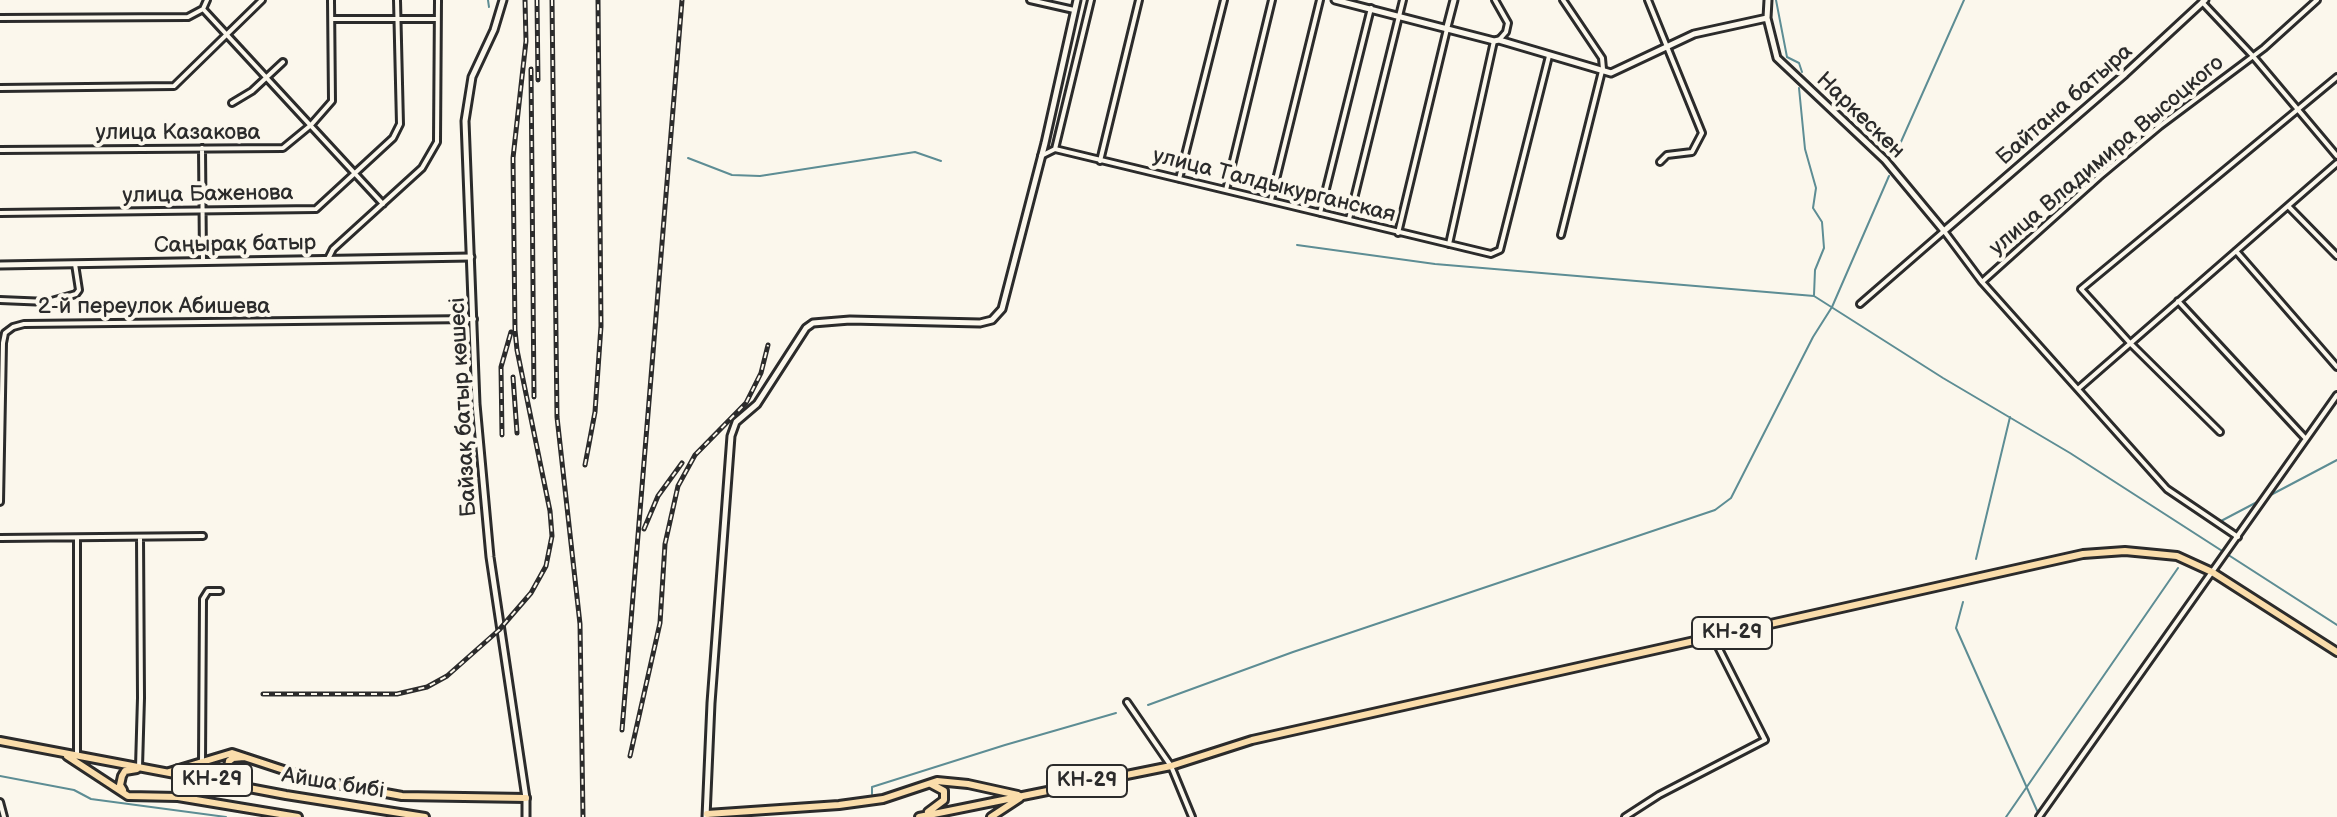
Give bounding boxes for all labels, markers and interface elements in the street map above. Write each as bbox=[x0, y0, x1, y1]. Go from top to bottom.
street label: Байтана батыра bbox=[1992, 39, 2138, 171]
street label: улица Владимира Высоцкого bbox=[1985, 50, 2229, 262]
street label: Наркескен bbox=[1810, 67, 1910, 165]
street label: улица Казакова bbox=[96, 120, 260, 146]
street label: улица Талдыкурганская bbox=[1150, 143, 1398, 229]
street label: улица Баженова bbox=[122, 180, 294, 210]
street label: Саңырақ батыр bbox=[154, 230, 316, 260]
street label: 2-й переулок Абишева bbox=[38, 294, 270, 320]
street label: Байзақ батыр көшесі bbox=[445, 297, 483, 517]
road number: КН-29 bbox=[1692, 617, 1772, 649]
street label: Айша бибі bbox=[280, 763, 386, 805]
road number: КН-29 bbox=[172, 764, 252, 796]
road number: КН-29 bbox=[1047, 765, 1127, 797]

